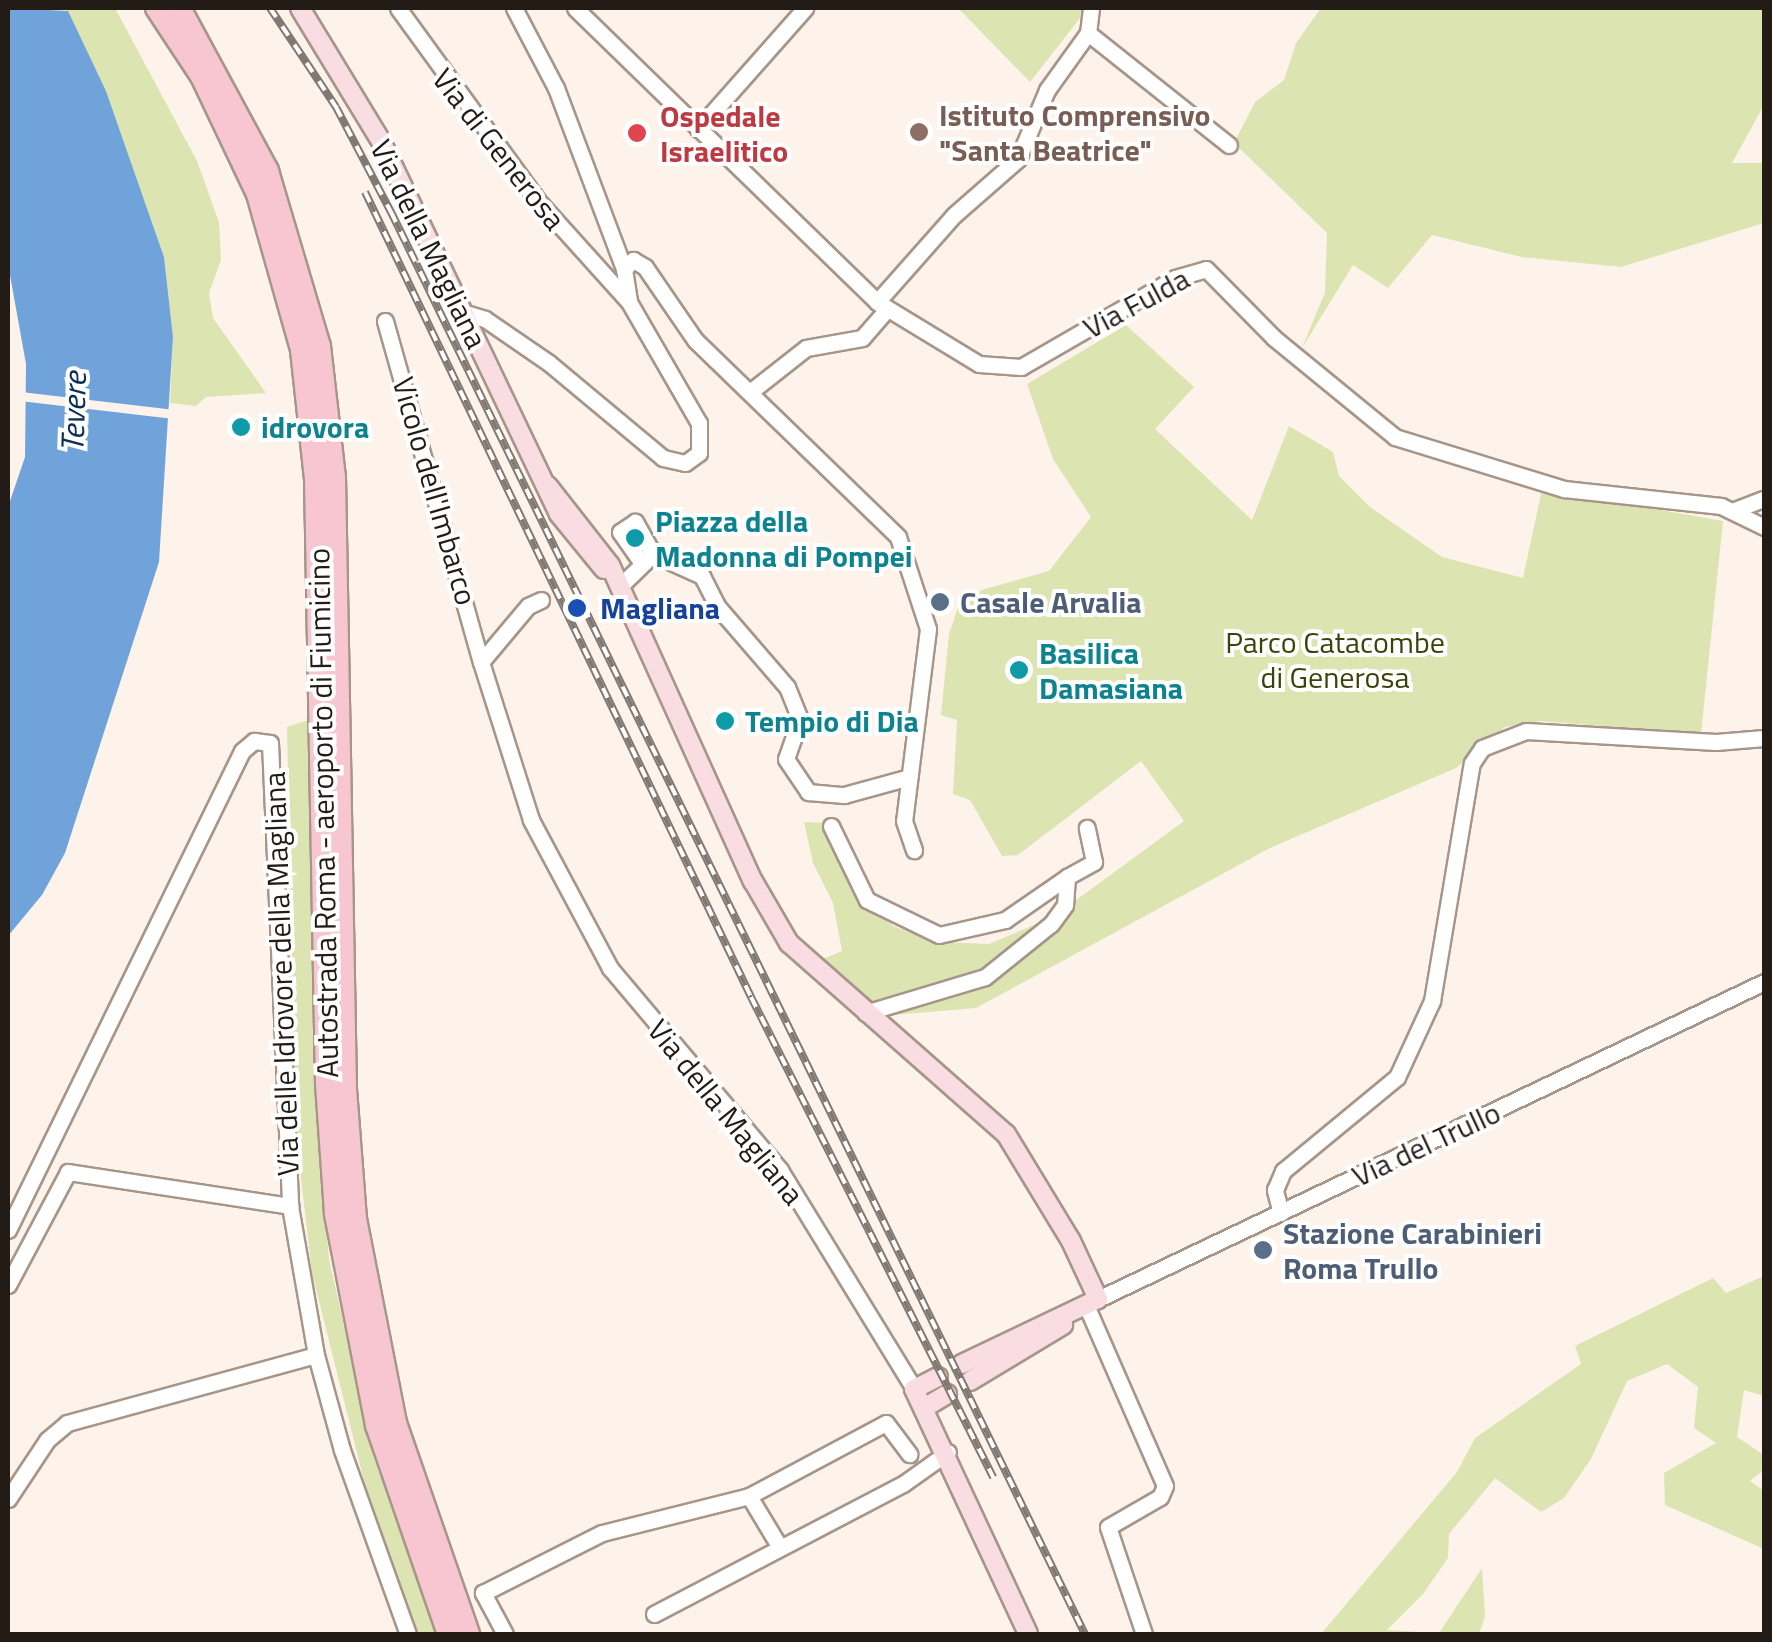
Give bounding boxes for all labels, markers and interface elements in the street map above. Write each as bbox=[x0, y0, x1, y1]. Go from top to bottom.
street label: Via di Generosa bbox=[425, 61, 573, 237]
place label: Istituto Comprensivo "Santa Beatrice" bbox=[939, 97, 1211, 168]
place label: Ospedale Israelitico bbox=[660, 98, 788, 168]
marker: Ospedale Israelitico bbox=[624, 120, 650, 146]
marker: Istituto Comprensivo "Santa Beatrice" bbox=[908, 121, 930, 143]
street label: Via della Magliana bbox=[363, 134, 495, 354]
street label: Via Fulda bbox=[1077, 260, 1195, 346]
water label: Tevere bbox=[52, 371, 94, 453]
street label: Vicolo dell'Imbarco bbox=[385, 373, 485, 609]
place label: idrovora bbox=[261, 409, 369, 445]
marker: idrovora bbox=[230, 416, 252, 438]
place label: Piazza della Madonna di Pompei bbox=[655, 503, 913, 574]
marker: Piazza della Madonna di Pompei bbox=[624, 527, 646, 549]
street label: Autostrada Roma - aeroporto di Fiumicino bbox=[300, 548, 346, 1078]
place label: Casale Arvalia bbox=[960, 584, 1142, 620]
place label: Magliana bbox=[600, 590, 720, 626]
marker: Casale Arvalia bbox=[929, 591, 951, 613]
marker: Magliana bbox=[564, 595, 590, 621]
park label: Parco Catacombe di Generosa bbox=[1225, 624, 1445, 694]
place label: Basilica Damasiana bbox=[1039, 635, 1183, 706]
marker: Basilica Damasiana bbox=[1008, 659, 1030, 681]
place label: Tempio di Dia bbox=[745, 703, 919, 739]
marker: Tempio di Dia bbox=[714, 710, 736, 732]
street label: Via delle Idrovore della Magliana bbox=[256, 771, 306, 1177]
street label: Via della Magliana bbox=[640, 1012, 812, 1212]
street label: Via del Trullo bbox=[1346, 1094, 1506, 1194]
place label: Stazione Carabinieri Roma Trullo bbox=[1283, 1215, 1542, 1286]
marker: Stazione Carabinieri Roma Trullo bbox=[1252, 1239, 1274, 1261]

